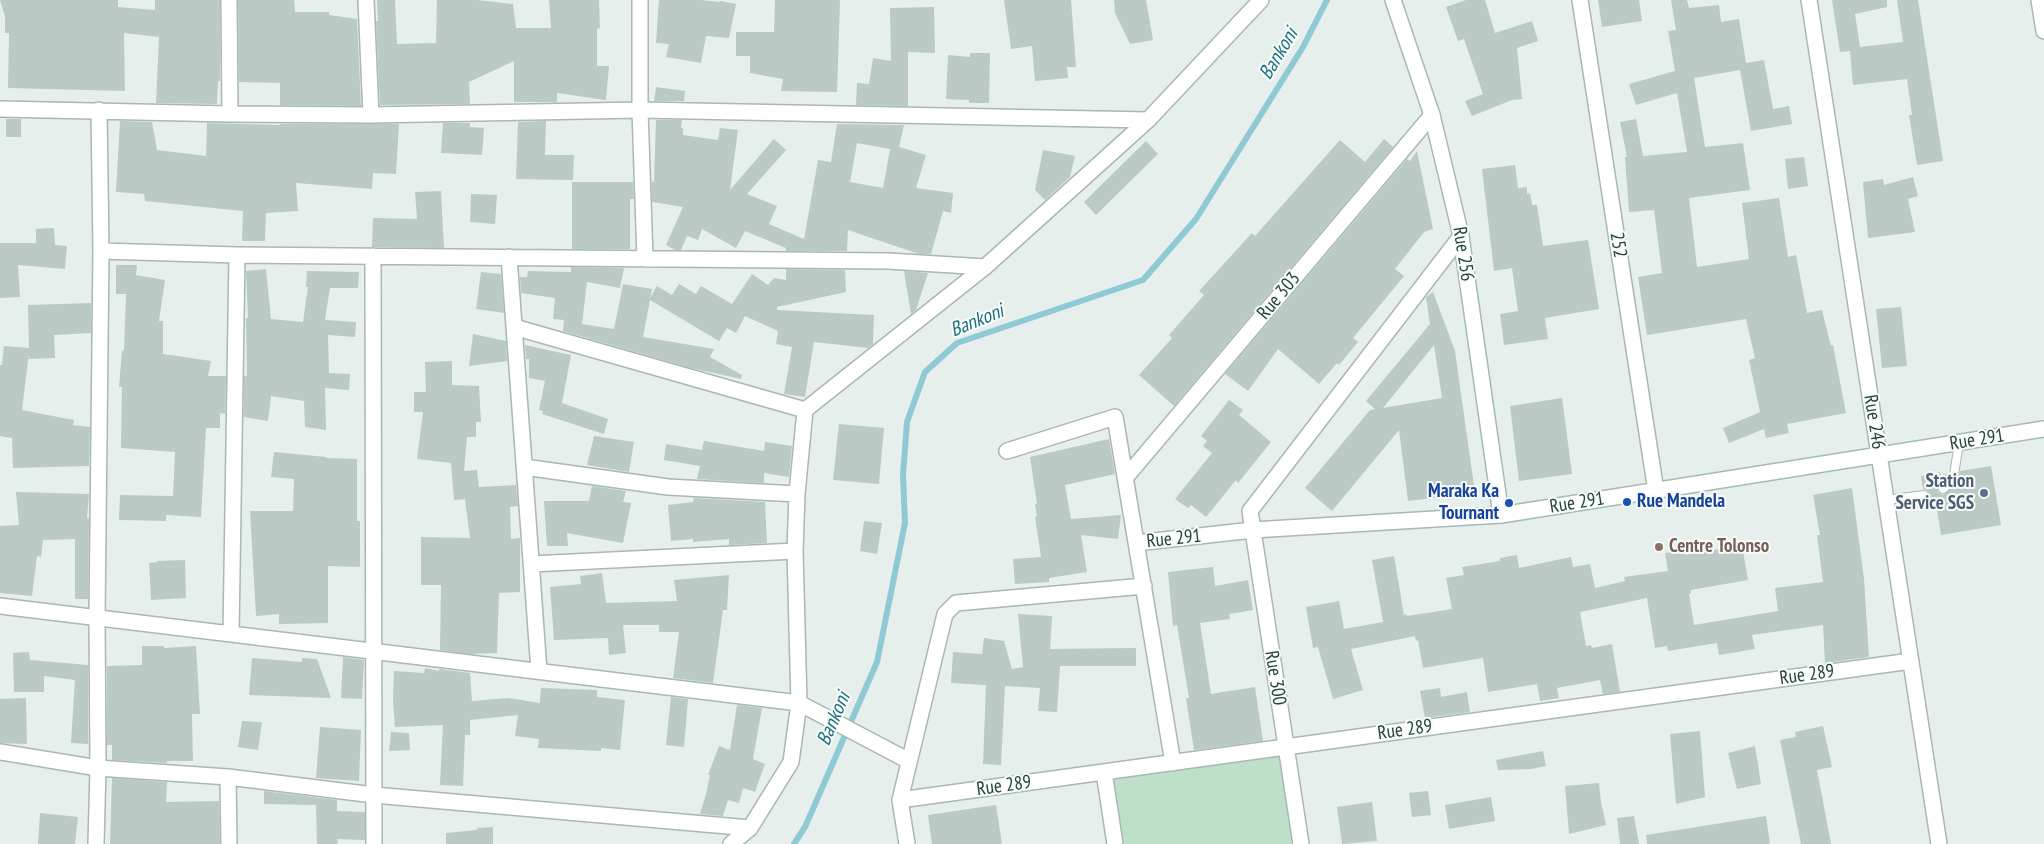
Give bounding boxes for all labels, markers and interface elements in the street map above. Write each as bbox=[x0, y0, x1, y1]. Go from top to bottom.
water label: Bankoni bbox=[1254, 24, 1304, 84]
street label: Rue 256 bbox=[1447, 225, 1479, 283]
street label: 252 bbox=[1605, 231, 1631, 259]
street label: Rue 303 bbox=[1253, 268, 1305, 324]
water label: Bankoni bbox=[947, 299, 1007, 343]
street label: Rue 246 bbox=[1858, 393, 1890, 451]
street label: Rue 291 bbox=[1948, 424, 2006, 456]
place label: Station Service SGS bbox=[1895, 471, 1974, 515]
place label: Maraka Ka Tournant bbox=[1428, 481, 1499, 525]
street label: Rue 291 bbox=[1548, 487, 1606, 519]
marker: Station Service SGS bbox=[1978, 487, 1990, 499]
place label: Rue Mandela bbox=[1637, 491, 1725, 513]
marker: Rue Mandela bbox=[1621, 496, 1633, 508]
marker: Maraka Ka Tournant bbox=[1503, 497, 1515, 509]
street label: Rue 291 bbox=[1146, 525, 1202, 553]
place label: Centre Tolonso bbox=[1669, 536, 1769, 558]
marker: Centre Tolonso bbox=[1653, 541, 1665, 553]
street label: Rue 300 bbox=[1259, 649, 1291, 707]
street label: Rue 289 bbox=[1778, 660, 1836, 690]
water label: Bankoni bbox=[812, 689, 856, 749]
street label: Rue 289 bbox=[1376, 715, 1434, 745]
street label: Rue 289 bbox=[975, 771, 1033, 801]

